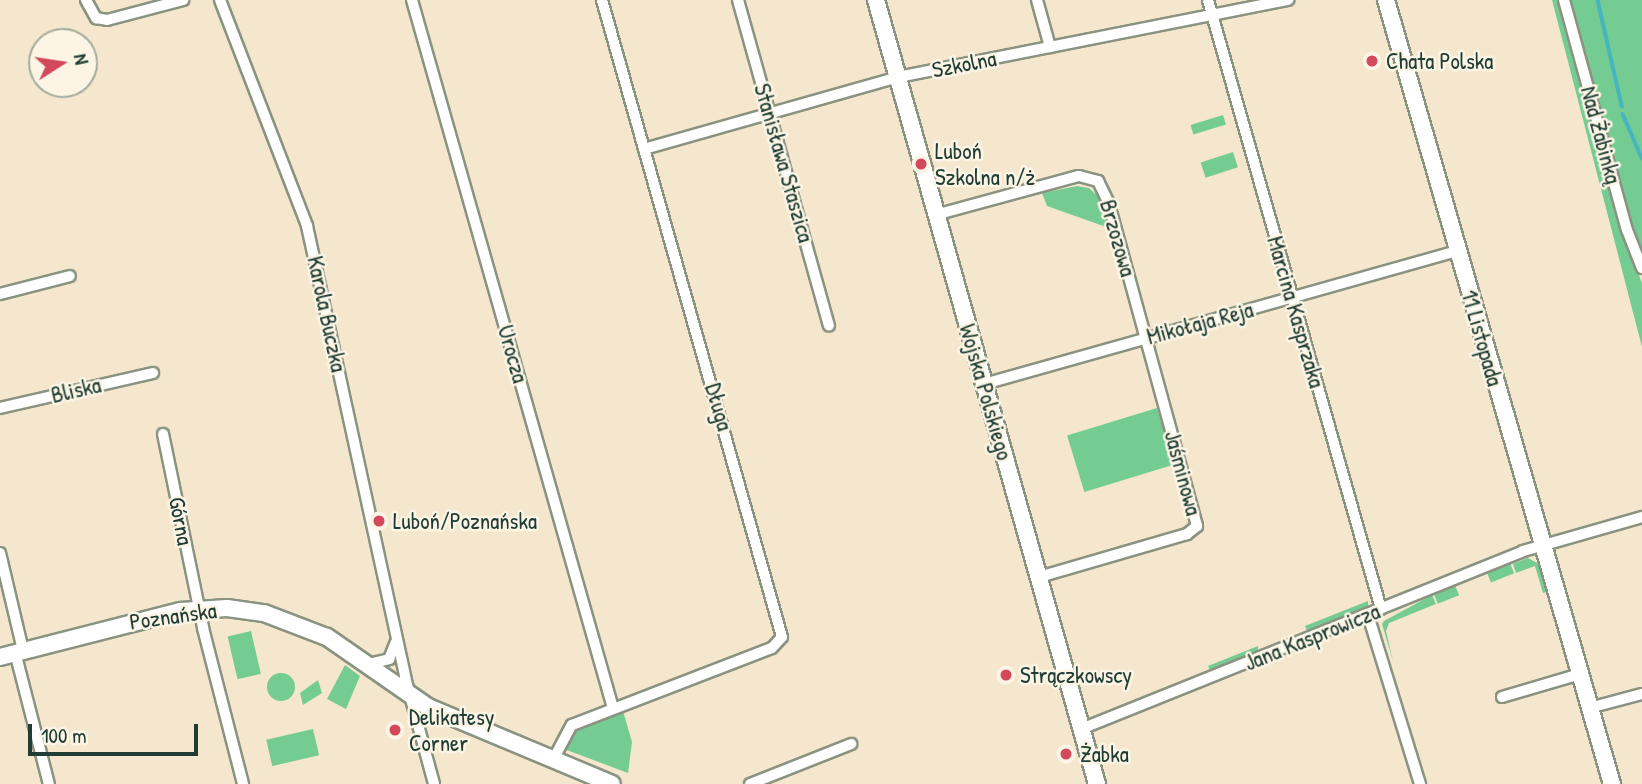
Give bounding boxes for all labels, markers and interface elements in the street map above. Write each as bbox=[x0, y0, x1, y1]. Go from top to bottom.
north arrow bbox=[28, 28, 98, 98]
street label: Szkolna bbox=[930, 44, 998, 84]
place label: Chata Polska bbox=[1386, 47, 1493, 75]
text: N bbox=[68, 51, 95, 67]
marker: Chata Polska bbox=[1364, 53, 1380, 69]
street label: Stanisława Staszica bbox=[748, 80, 820, 246]
street label: Nad Żabinką bbox=[1575, 83, 1627, 187]
place label: Luboń Szkolna n/ż bbox=[935, 137, 1035, 191]
marker: Luboń Szkolna n/ż bbox=[913, 156, 929, 172]
street label: Brzozowa bbox=[1094, 197, 1142, 279]
street label: Marcina Kasprzaka bbox=[1261, 233, 1331, 391]
street label: Karola Buczka bbox=[301, 254, 353, 374]
street label: 11 Listopada bbox=[1455, 287, 1509, 389]
street label: Mikołaja Reja bbox=[1144, 296, 1256, 350]
street label: Wojska Polskiego bbox=[953, 321, 1019, 463]
street label: Urocza bbox=[492, 322, 534, 386]
street label: Bliska bbox=[48, 371, 104, 409]
street label: Długa bbox=[699, 380, 739, 434]
street label: Jaśminowa bbox=[1158, 428, 1208, 518]
street label: Górna bbox=[163, 495, 199, 547]
place label: Luboń/Poznańska bbox=[393, 507, 537, 535]
marker: Luboń/Poznańska bbox=[371, 513, 387, 529]
street label: Poznańska bbox=[128, 596, 218, 636]
street label: Jana Kasprowicza bbox=[1240, 597, 1384, 677]
place label: Strączkowscy bbox=[1020, 661, 1132, 689]
marker: Strączkowscy bbox=[998, 667, 1014, 683]
place label: Delikatesy Corner bbox=[409, 703, 495, 757]
scale bar bbox=[32, 710, 201, 754]
text: 100 m bbox=[41, 721, 87, 750]
marker: Delikatesy Corner bbox=[387, 722, 403, 738]
place label: Żabka bbox=[1080, 740, 1129, 768]
marker: Żabka bbox=[1058, 746, 1074, 762]

